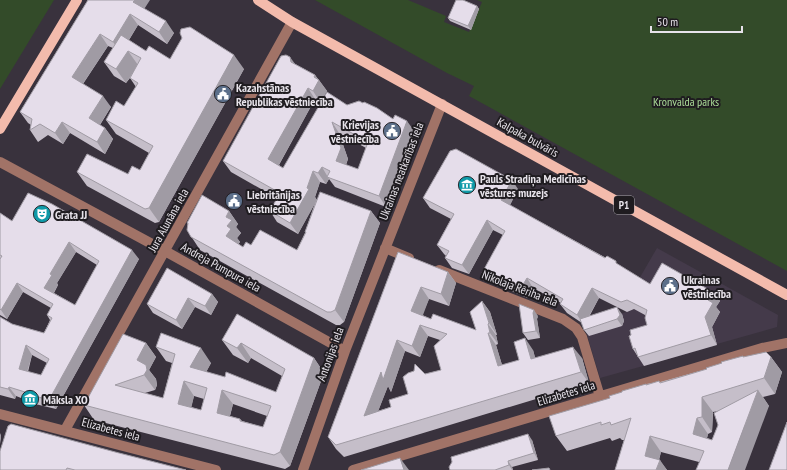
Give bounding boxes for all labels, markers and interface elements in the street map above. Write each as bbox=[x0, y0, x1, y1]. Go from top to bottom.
scale bar bbox=[651, 8, 742, 34]
text: 50 m bbox=[657, 14, 678, 29]
place label: Kazahstānas Republikas vēstniecība bbox=[236, 80, 333, 109]
public building icon: Kazahstānas Republikas vēstniecība bbox=[213, 84, 233, 104]
park label: Kronvalda parks bbox=[653, 94, 719, 109]
street label: Kalpaka bulvāris bbox=[495, 114, 561, 160]
place label: Krievijas vēstniecība bbox=[330, 117, 379, 146]
street label: Ukrainas neatkarības iela bbox=[375, 120, 427, 222]
public building icon: Krievijas vēstniecība bbox=[382, 121, 402, 141]
place label: Pauls Stradiņa Medicīnas vēstures muzejs bbox=[479, 171, 586, 200]
museum icon: Pauls Stradiņa Medicīnas vēstures muzejs bbox=[457, 175, 477, 195]
street label: Jura Alunāna iela bbox=[144, 186, 192, 255]
place label: Liebritānijas vēstniecība bbox=[246, 187, 300, 216]
public building icon: Liebritānijas vēstniecība bbox=[224, 191, 244, 211]
road number: P1 bbox=[614, 196, 634, 214]
theatre icon: Grata JJ bbox=[32, 204, 52, 224]
place label: Grata JJ bbox=[55, 207, 87, 222]
street label: Andreja Pumpura iela bbox=[179, 239, 264, 295]
street label: Nikolaja Rēriha iela bbox=[480, 267, 560, 309]
place label: Ukrainas vēstniecība bbox=[682, 272, 731, 301]
public building icon: Ukrainas vēstniecība bbox=[660, 276, 680, 296]
street label: Antonijas iela bbox=[313, 325, 347, 383]
street label: Elizabetes iela bbox=[535, 377, 597, 409]
museum icon: Māksla XO bbox=[20, 389, 40, 409]
place label: Māksla XO bbox=[43, 392, 88, 407]
street label: Elizabetes iela bbox=[80, 414, 142, 444]

